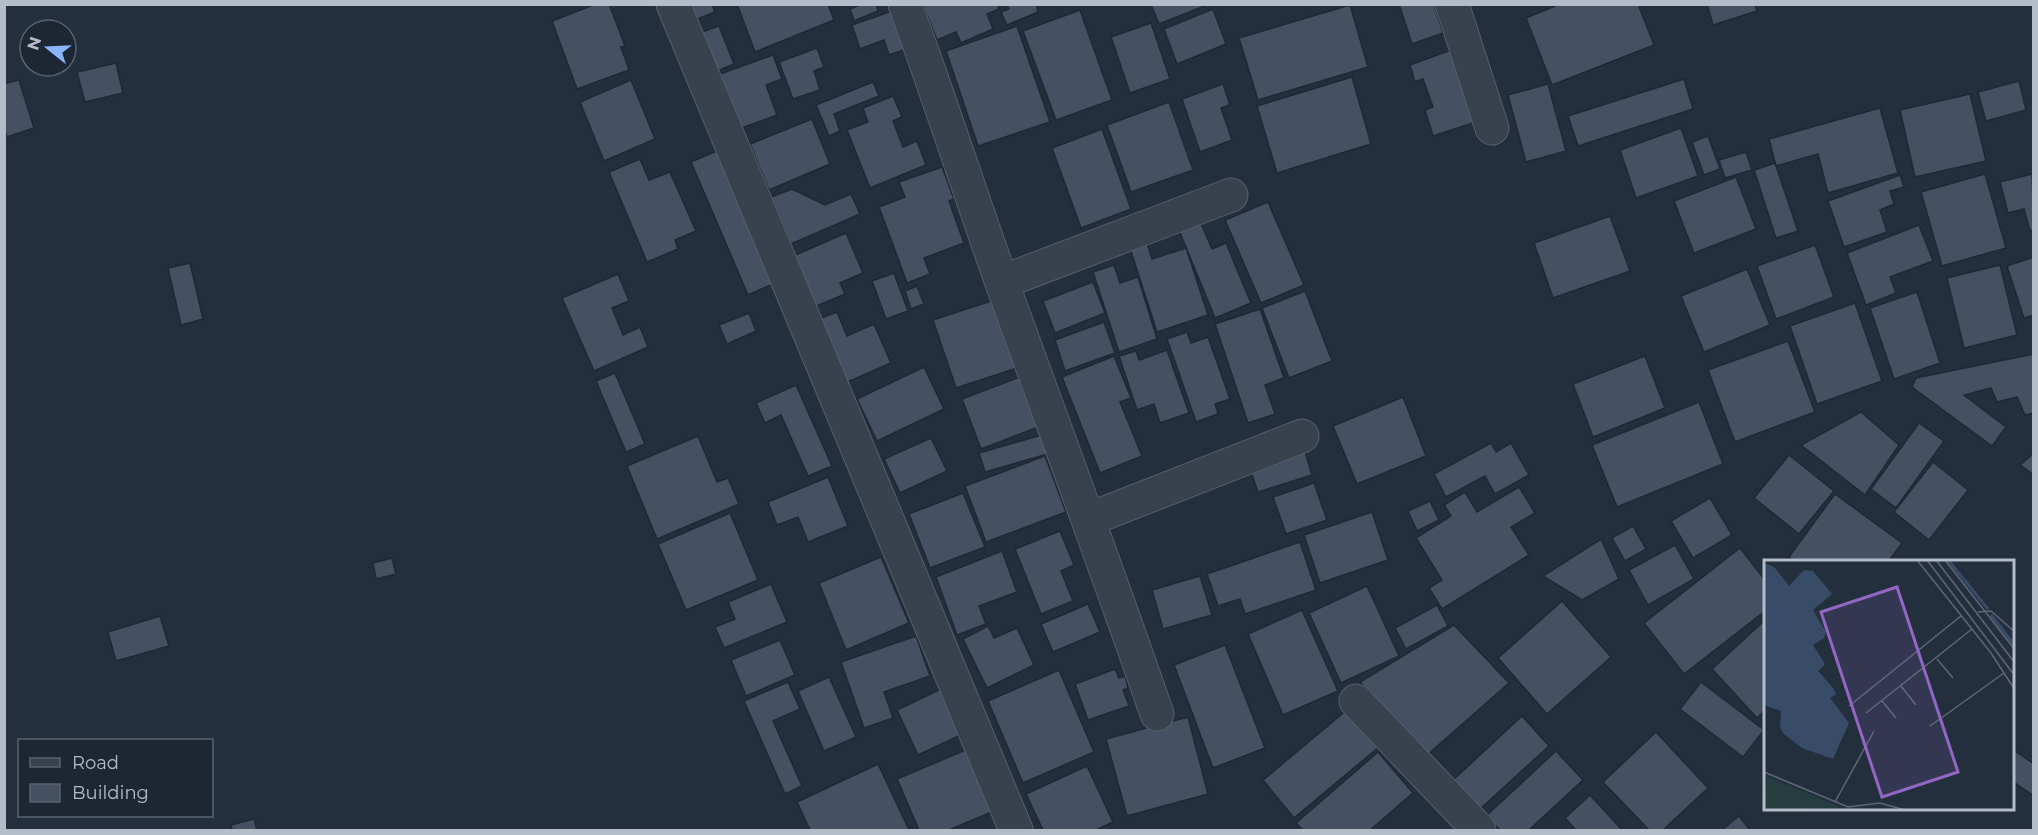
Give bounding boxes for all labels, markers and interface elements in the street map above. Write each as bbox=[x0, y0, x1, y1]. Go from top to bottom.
north arrow bbox=[18, 18, 78, 78]
text: N bbox=[23, 34, 45, 53]
inset map bbox=[1764, 560, 2014, 811]
legend bbox=[18, 739, 213, 817]
text: Road bbox=[72, 752, 119, 774]
text: Building bbox=[72, 782, 149, 804]

